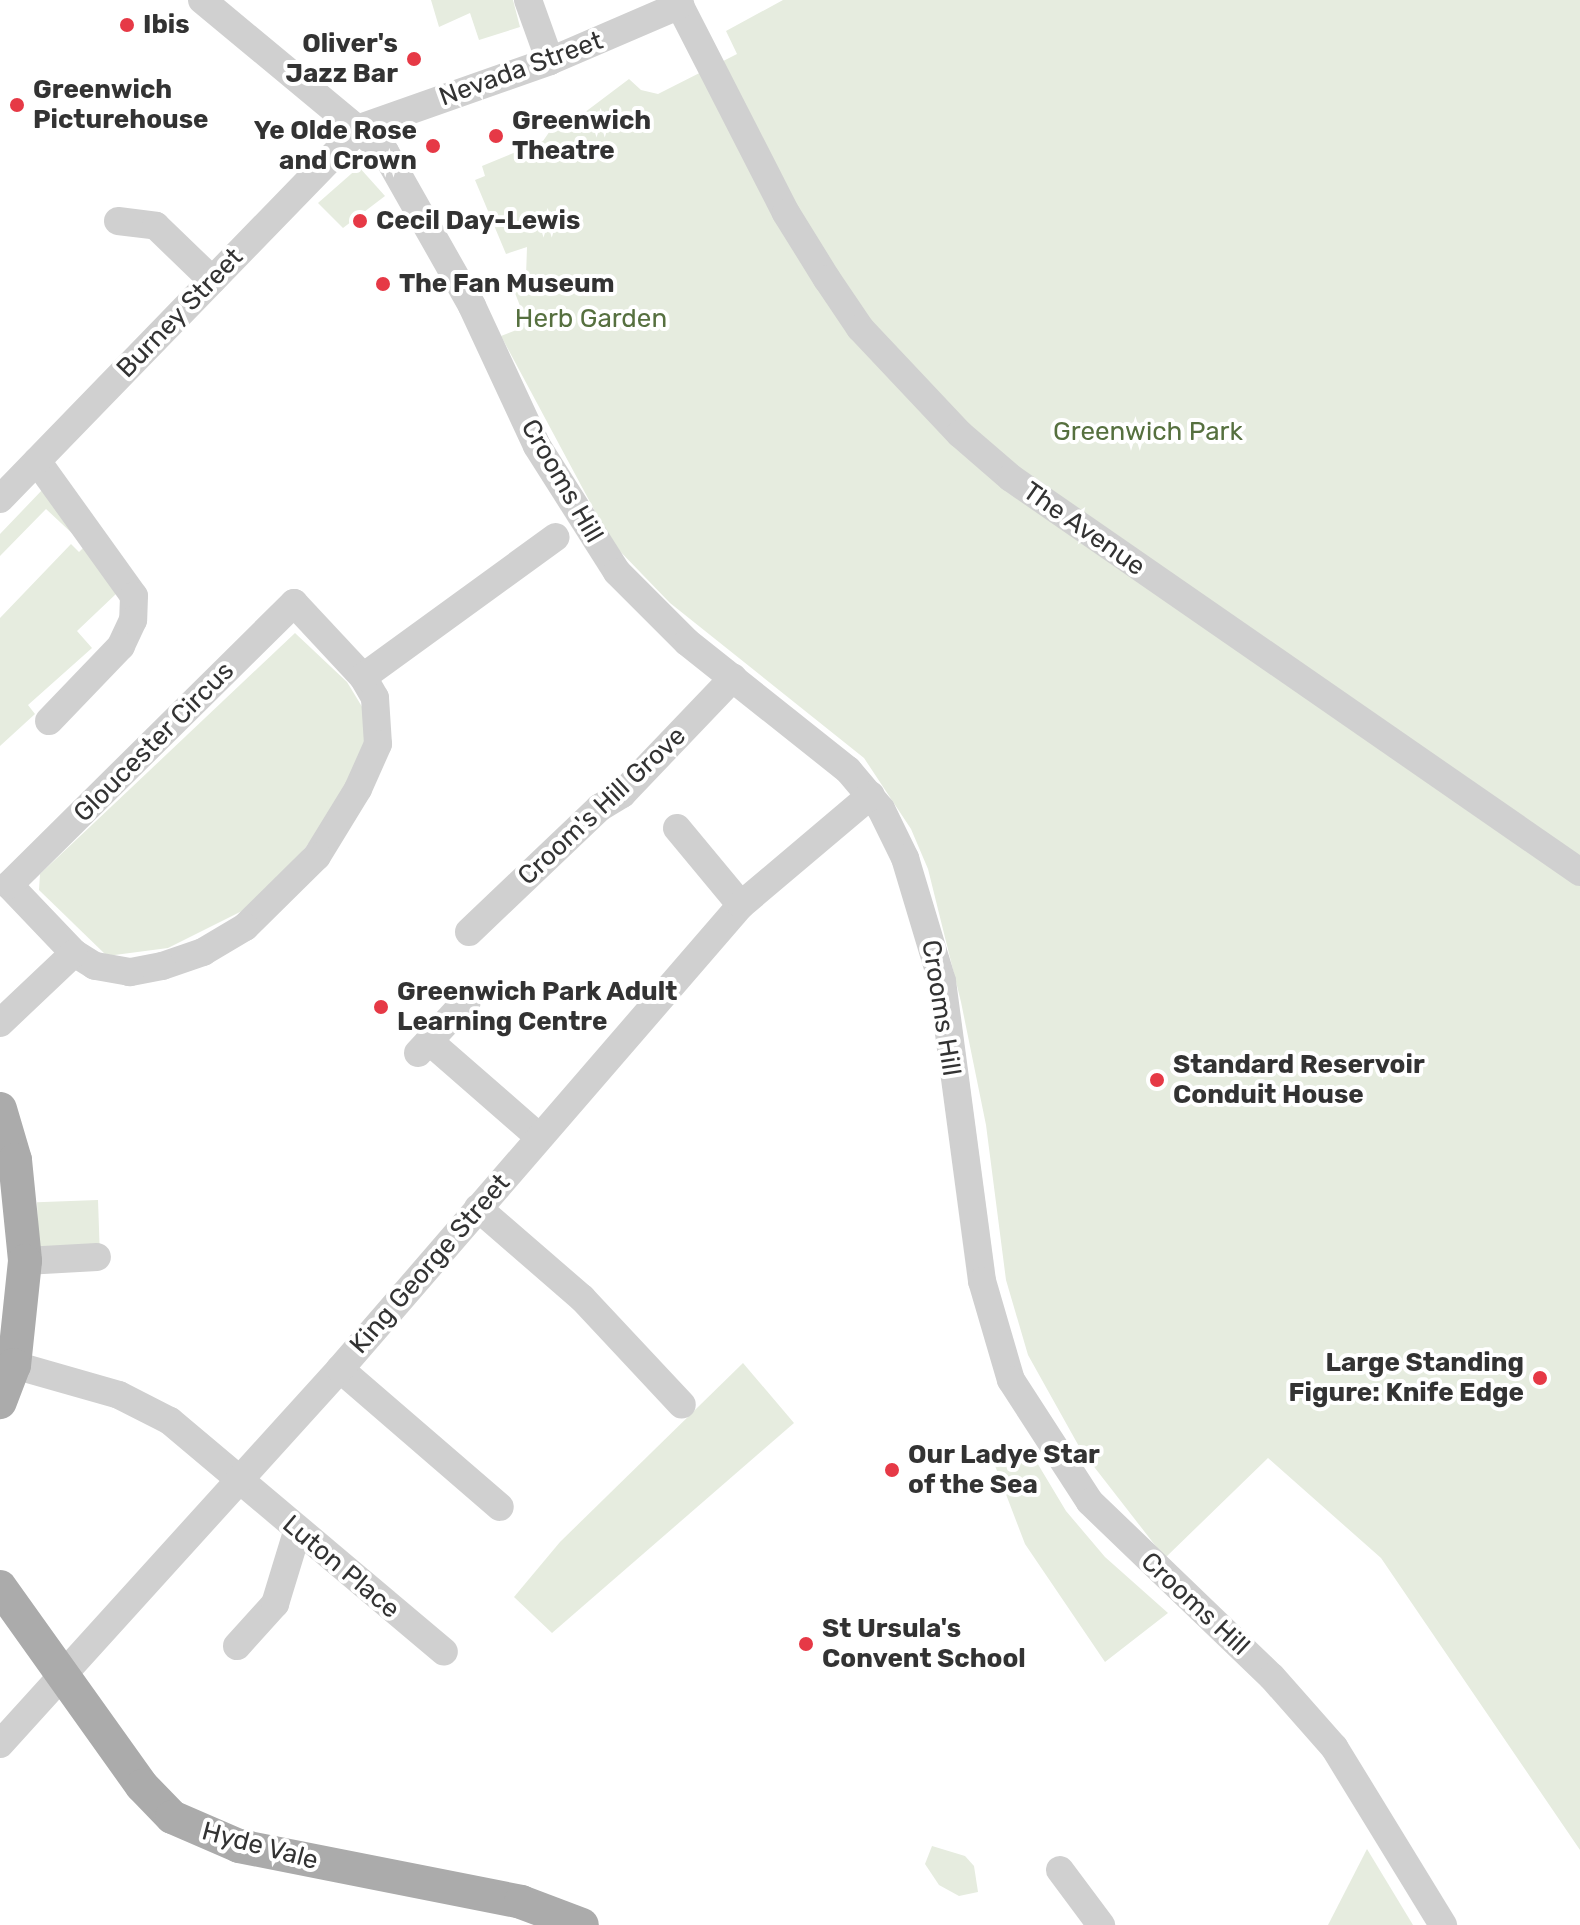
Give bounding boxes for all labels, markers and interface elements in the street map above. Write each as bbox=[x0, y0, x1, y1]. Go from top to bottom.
place label: Ibis bbox=[143, 9, 190, 41]
marker: Ibis bbox=[118, 16, 136, 34]
street label: Nevada Street bbox=[435, 25, 607, 113]
place label: Oliver's Jazz Bar bbox=[286, 28, 398, 90]
marker: Oliver's Jazz Bar bbox=[405, 50, 423, 68]
place label: Greenwich Picturehouse bbox=[33, 74, 209, 136]
marker: Greenwich Picturehouse bbox=[8, 96, 26, 114]
place label: Greenwich Theatre bbox=[512, 105, 651, 166]
place label: Ye Olde Rose and Crown bbox=[254, 115, 417, 176]
marker: Greenwich Theatre bbox=[487, 127, 505, 145]
marker: Ye Olde Rose and Crown bbox=[424, 137, 442, 155]
place label: Cecil Day-Lewis bbox=[376, 205, 580, 237]
marker: Cecil Day-Lewis bbox=[351, 212, 369, 230]
street label: Burney Street bbox=[110, 242, 250, 384]
place label: The Fan Museum bbox=[399, 268, 614, 300]
marker: The Fan Museum bbox=[374, 275, 392, 293]
park label: Herb Garden bbox=[515, 303, 667, 335]
street label: Crooms Hill bbox=[514, 414, 610, 548]
park label: Greenwich Park bbox=[1053, 416, 1243, 448]
street label: The Avenue bbox=[1017, 475, 1151, 583]
street label: Gloucester Circus bbox=[67, 655, 241, 829]
street label: Croom's Hill Grove bbox=[512, 720, 692, 892]
street label: Crooms Hill bbox=[915, 938, 967, 1078]
place label: Greenwich Park Adult Learning Centre bbox=[397, 976, 678, 1038]
marker: Greenwich Park Adult Learning Centre bbox=[372, 998, 390, 1016]
place label: Standard Reservoir Conduit House bbox=[1173, 1049, 1425, 1110]
marker: Standard Reservoir Conduit House bbox=[1148, 1071, 1166, 1089]
street label: King George Street bbox=[343, 1168, 517, 1360]
place label: Large Standing Figure: Knife Edge bbox=[1288, 1347, 1524, 1408]
marker: Large Standing Figure: Knife Edge bbox=[1531, 1369, 1549, 1387]
place label: Our Ladye Star of the Sea bbox=[908, 1439, 1100, 1500]
marker: Our Ladye Star of the Sea bbox=[883, 1461, 901, 1479]
street label: Luton Place bbox=[276, 1509, 406, 1625]
street label: Crooms Hill bbox=[1134, 1546, 1256, 1662]
place label: St Ursula's Convent School bbox=[822, 1613, 1026, 1674]
marker: St Ursula's Convent School bbox=[797, 1635, 815, 1653]
street label: Hyde Vale bbox=[198, 1815, 322, 1877]

